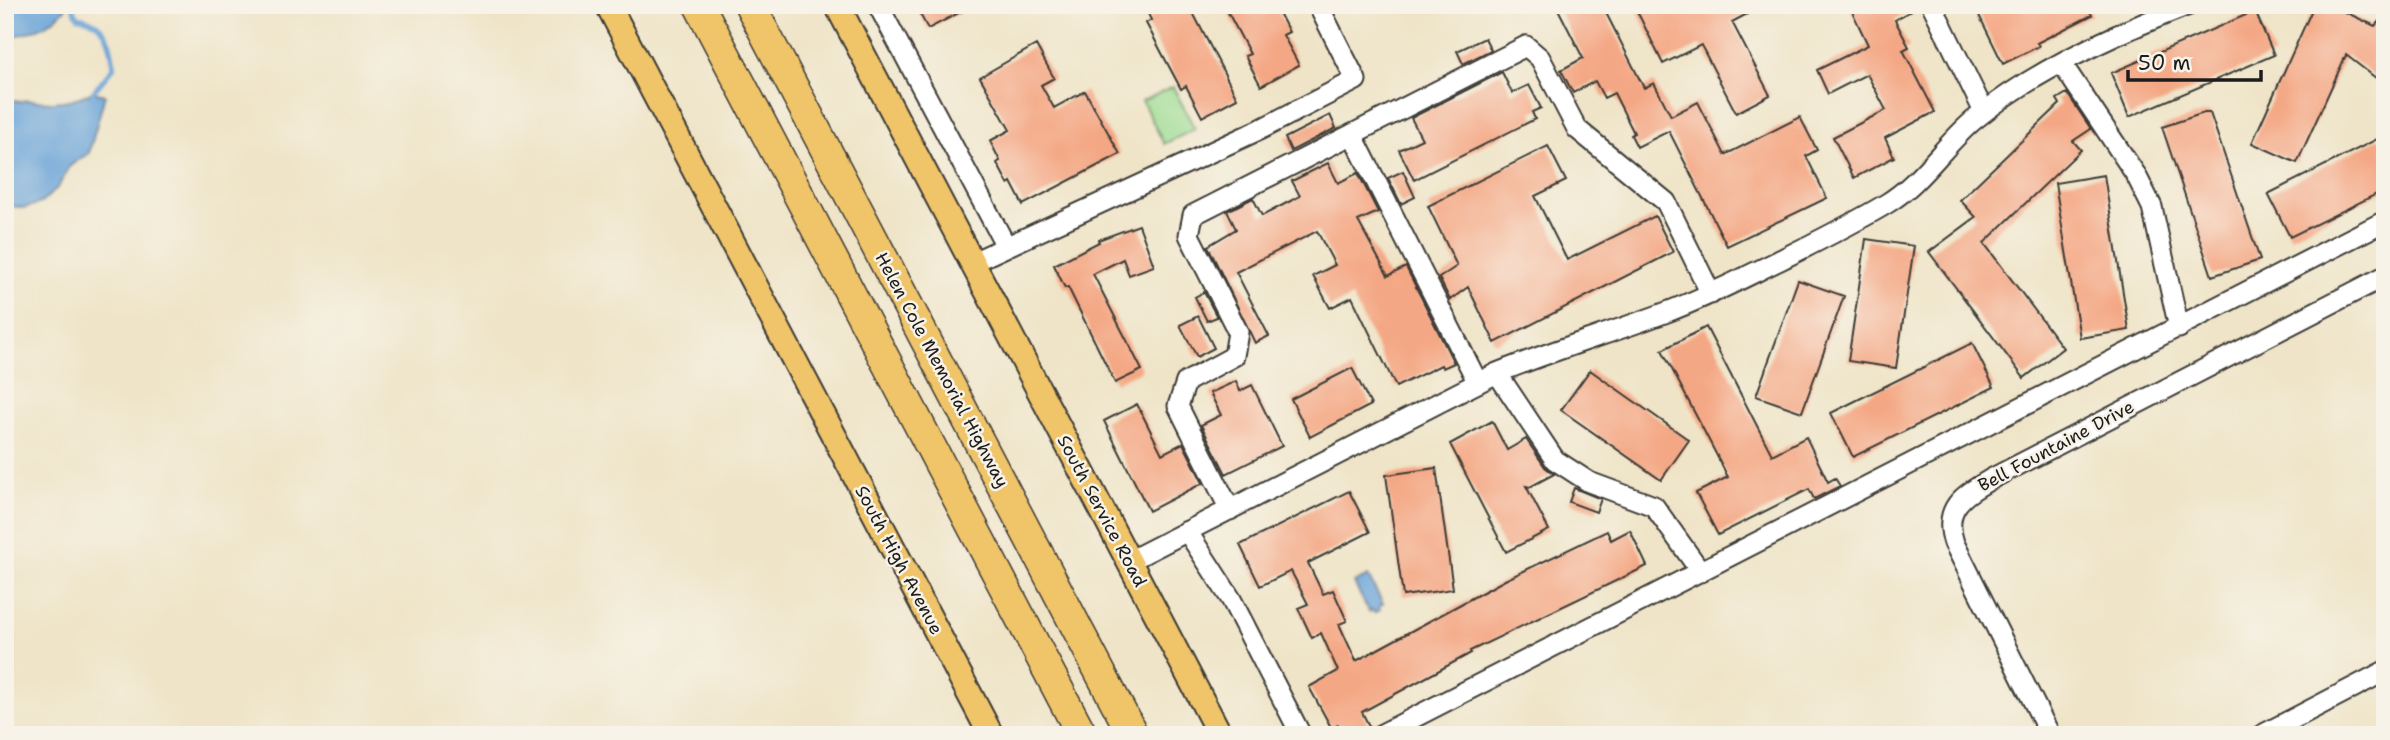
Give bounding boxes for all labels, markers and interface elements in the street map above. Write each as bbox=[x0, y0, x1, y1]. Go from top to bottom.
scale bar bbox=[2128, 38, 2260, 82]
text: 50 m bbox=[2138, 49, 2191, 77]
street label: Helen Cole Memorial Highway bbox=[870, 248, 1014, 492]
street label: Bell Fountaine Drive bbox=[1974, 395, 2138, 497]
street label: South Service Road bbox=[1052, 431, 1152, 591]
street label: South High Avenue bbox=[850, 481, 948, 639]

